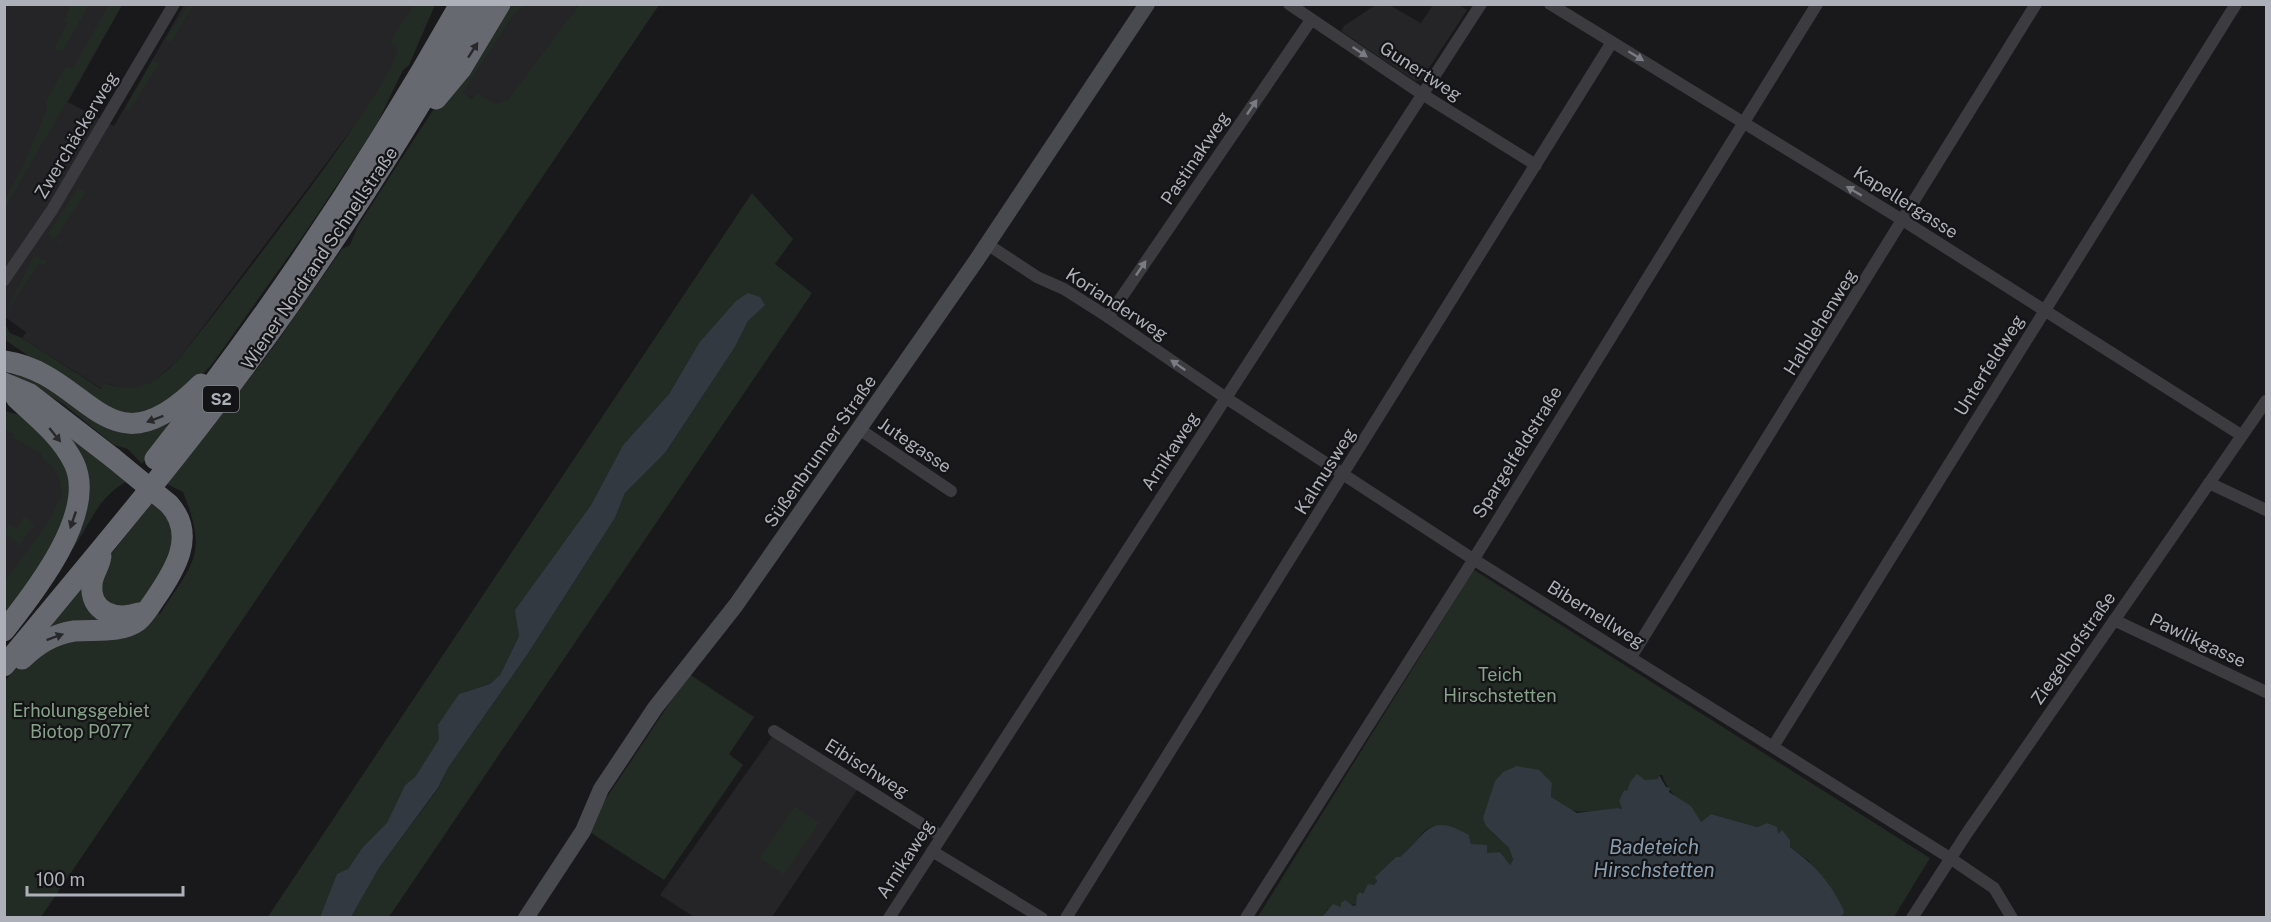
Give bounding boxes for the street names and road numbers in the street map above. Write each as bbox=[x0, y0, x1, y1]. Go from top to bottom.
street label: Gunertweg bbox=[1376, 37, 1466, 105]
street label: Zwerchäckerweg bbox=[30, 68, 122, 202]
street label: Pastinakweg bbox=[1156, 108, 1234, 208]
street label: Wiener Nordrand Schnellstraße bbox=[237, 143, 401, 373]
street label: Kapellergasse bbox=[1850, 161, 1962, 243]
street label: Korianderweg bbox=[1062, 263, 1172, 345]
street label: Halblehenweg bbox=[1779, 265, 1861, 379]
street label: Unterfeldweg bbox=[1950, 311, 2028, 419]
street label: Süßenbrunner Straße bbox=[760, 371, 880, 531]
street label: Spargelfeldstraße bbox=[1468, 382, 1566, 522]
road number: S2 bbox=[203, 386, 239, 412]
street label: Arnikaweg bbox=[1137, 408, 1203, 494]
street label: Jutegasse bbox=[875, 413, 955, 477]
street label: Kalmusweg bbox=[1290, 424, 1360, 518]
street label: Bibernellweg bbox=[1544, 576, 1648, 652]
street label: Ziegelhofstraße bbox=[2026, 588, 2120, 708]
street label: Pawlikgasse bbox=[2146, 609, 2250, 671]
street label: Eibischweg bbox=[821, 734, 913, 802]
street label: Arnikaweg bbox=[872, 816, 938, 902]

